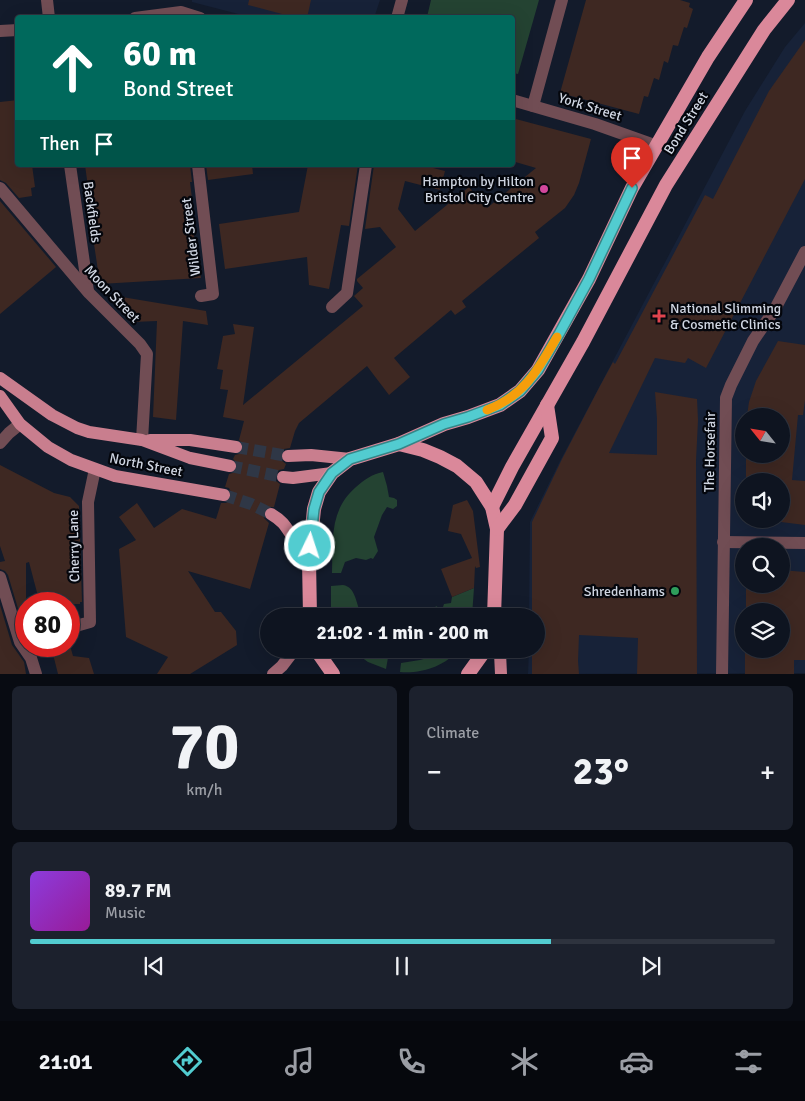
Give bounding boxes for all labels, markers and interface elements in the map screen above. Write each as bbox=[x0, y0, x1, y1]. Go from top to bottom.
text: 60 m bbox=[123, 32, 197, 75]
icon: ahead bbox=[40, 35, 105, 100]
text: Bond Street bbox=[123, 75, 234, 102]
street label: York Street bbox=[556, 89, 624, 125]
street label: Bond Street bbox=[660, 89, 712, 157]
icon: arrive bbox=[90, 130, 118, 158]
text: Then bbox=[40, 132, 80, 156]
pin bbox=[611, 137, 653, 188]
icon: arrive bbox=[618, 144, 646, 172]
place label: Hampton by Hilton Bristol City Centre bbox=[422, 173, 534, 206]
street label: Backfields bbox=[79, 180, 105, 244]
marker: Hampton by Hilton Bristol City Centre bbox=[538, 183, 550, 195]
street label: Wilder Street bbox=[178, 197, 204, 277]
street label: Moon Street bbox=[81, 262, 144, 326]
place label: National Slimming & Cosmetic Clinics bbox=[670, 300, 781, 333]
marker: National Slimming & Cosmetic Clinics bbox=[652, 309, 666, 323]
north arrow bbox=[735, 408, 790, 462]
map controls bbox=[735, 408, 790, 658]
street label: The Horsefair bbox=[701, 411, 719, 492]
street label: North Street bbox=[108, 450, 184, 480]
button: sound bbox=[735, 473, 790, 528]
street label: Cherry Lane bbox=[65, 510, 83, 582]
position arrow bbox=[283, 519, 335, 571]
button: search bbox=[735, 538, 790, 593]
place label: Shredenhams bbox=[584, 583, 665, 600]
marker: Shredenhams bbox=[669, 585, 681, 597]
speed limit sign: 80 bbox=[15, 592, 80, 657]
button: layers bbox=[735, 603, 790, 658]
text: 21:02 · 1 min · 200 m bbox=[316, 621, 489, 645]
text: 70 bbox=[169, 707, 239, 787]
text: Climate bbox=[427, 723, 479, 743]
text: 23° bbox=[573, 748, 629, 795]
text: − bbox=[427, 755, 442, 789]
text: + bbox=[760, 755, 775, 789]
text: km/h bbox=[186, 780, 222, 800]
text: 89.7 FM bbox=[105, 879, 171, 903]
text: Music bbox=[105, 903, 146, 923]
icon: previous bbox=[140, 952, 168, 980]
icon: pause bbox=[388, 952, 416, 980]
icon: next bbox=[637, 952, 665, 980]
icon: directions bbox=[170, 1044, 205, 1079]
icon: music bbox=[282, 1044, 317, 1079]
icon: phone bbox=[394, 1044, 429, 1079]
icon: climate bbox=[507, 1044, 542, 1079]
icon: car bbox=[619, 1044, 654, 1079]
icon: filters bbox=[731, 1044, 766, 1079]
text: 21:01 bbox=[39, 1048, 93, 1075]

